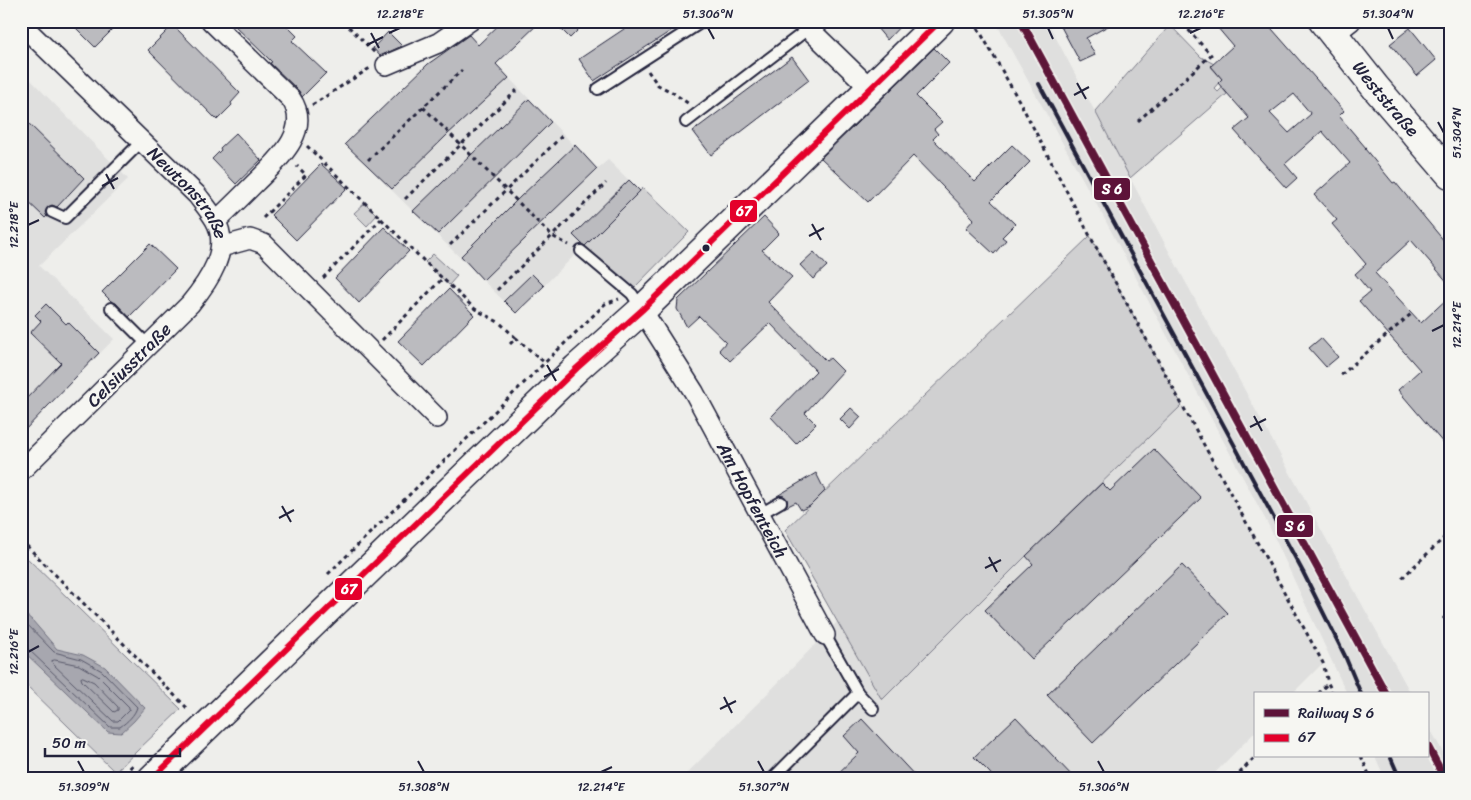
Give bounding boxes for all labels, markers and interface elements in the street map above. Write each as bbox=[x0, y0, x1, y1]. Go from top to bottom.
text: 12.218°E bbox=[377, 3, 425, 25]
text: 51.306°N bbox=[683, 3, 734, 25]
text: 51.305°N bbox=[1022, 3, 1074, 25]
text: 12.216°E bbox=[1178, 3, 1226, 25]
text: 51.304°N bbox=[1362, 3, 1414, 25]
street label: Weststraße bbox=[1344, 53, 1428, 145]
text: 51.304°N bbox=[1446, 107, 1468, 159]
street label: Newtonstraße bbox=[139, 138, 237, 241]
line badge: S 6 bbox=[1093, 177, 1131, 201]
text: S 6 bbox=[1101, 177, 1122, 202]
line badge: 67 bbox=[729, 199, 758, 223]
text: 67 bbox=[735, 199, 753, 224]
text: 12.218°E bbox=[3, 200, 25, 248]
unlabelled marker bbox=[701, 243, 711, 253]
text: 12.214°E bbox=[1446, 300, 1468, 349]
street label: Celsiusstraße bbox=[79, 315, 179, 415]
street label: Am Hopfenteich bbox=[707, 435, 797, 564]
line badge: S 6 bbox=[1276, 514, 1314, 538]
text: S 6 bbox=[1284, 514, 1305, 539]
line badge: 67 bbox=[334, 577, 363, 601]
text: 67 bbox=[340, 577, 358, 602]
text: 12.216°E bbox=[3, 627, 25, 675]
legend bbox=[1254, 692, 1428, 758]
text: Railway S 6 bbox=[1298, 700, 1374, 726]
text: 67 bbox=[1298, 724, 1317, 750]
scale bar bbox=[45, 725, 180, 757]
text: 50 m bbox=[52, 730, 87, 756]
text: 51.309°N bbox=[58, 776, 110, 798]
text: 51.308°N bbox=[399, 776, 450, 798]
text: 12.214°E bbox=[577, 776, 626, 798]
text: 51.307°N bbox=[739, 776, 790, 798]
text: 51.306°N bbox=[1079, 776, 1130, 798]

